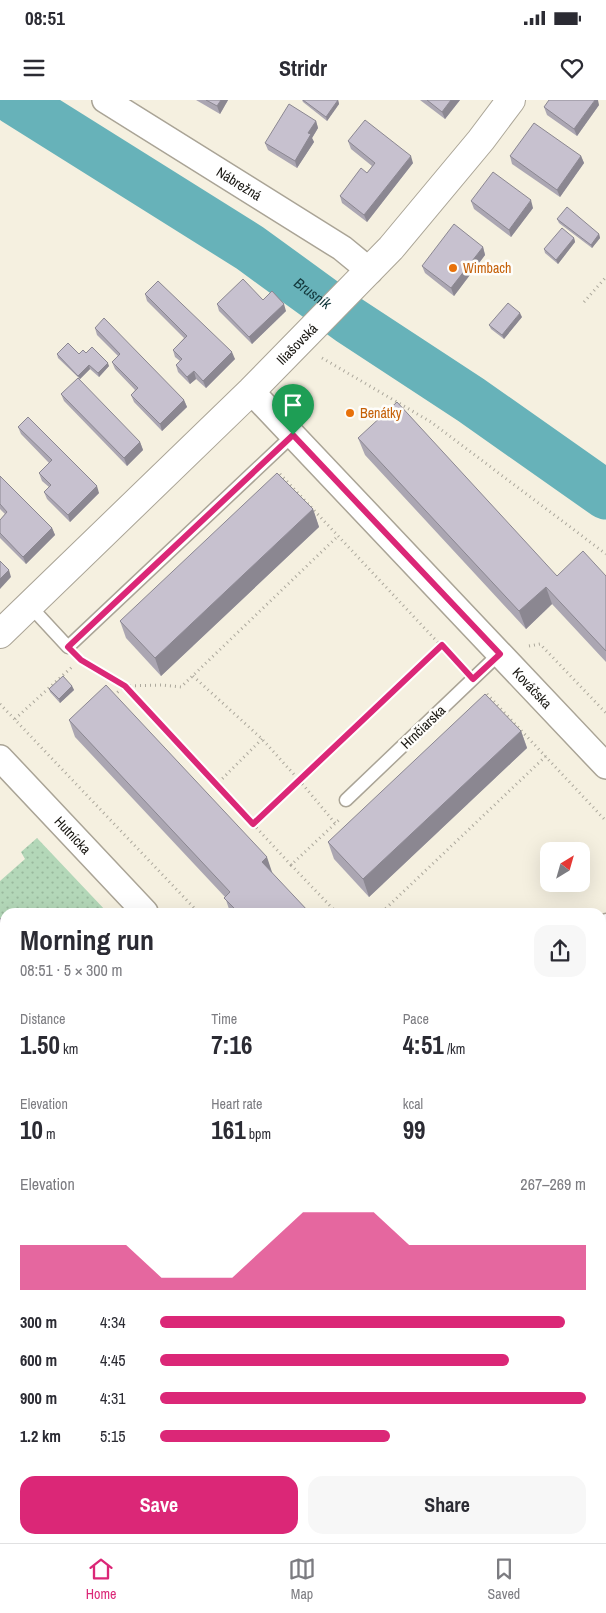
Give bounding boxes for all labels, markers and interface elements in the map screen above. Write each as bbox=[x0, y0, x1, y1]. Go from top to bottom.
text: 08:51 bbox=[25, 5, 65, 31]
text: Stridr bbox=[279, 53, 327, 83]
icon: menu bbox=[20, 54, 48, 82]
icon: heart bbox=[558, 54, 586, 82]
street label: Nábrežná bbox=[213, 163, 265, 205]
place label: Wimbach bbox=[463, 259, 511, 277]
marker: Wimbach bbox=[447, 262, 459, 274]
water label: Brusník bbox=[290, 272, 337, 314]
street label: Iliašovská bbox=[273, 319, 322, 369]
pin bbox=[272, 384, 314, 435]
icon: arrive bbox=[279, 391, 307, 419]
place label: Benátky bbox=[360, 404, 402, 422]
marker: Benátky bbox=[344, 407, 356, 419]
street label: Kováčska bbox=[509, 664, 556, 713]
street label: Hrnčiarska bbox=[397, 701, 450, 753]
street label: Hutnícka bbox=[51, 812, 95, 858]
north arrow bbox=[540, 842, 590, 892]
map controls bbox=[540, 842, 590, 892]
text: Morning run bbox=[20, 921, 154, 959]
button: share bbox=[534, 925, 586, 977]
text: 08:51 · 5 × 300 m bbox=[20, 959, 123, 981]
text: Distance bbox=[20, 1010, 65, 1028]
text: Time bbox=[211, 1010, 237, 1028]
text: Pace bbox=[403, 1010, 429, 1028]
text: 1.50 bbox=[20, 1028, 60, 1062]
text: 7:16 bbox=[211, 1028, 252, 1062]
text: 4:51 bbox=[403, 1028, 444, 1062]
text: km bbox=[60, 1040, 78, 1058]
text: /km bbox=[444, 1040, 465, 1058]
text: Elevation bbox=[20, 1095, 68, 1113]
text: Heart rate bbox=[211, 1095, 262, 1113]
text: kcal bbox=[403, 1095, 423, 1113]
text: 10 bbox=[20, 1113, 43, 1147]
text: 161 bbox=[211, 1113, 246, 1147]
text: 99 bbox=[403, 1113, 425, 1147]
text: m bbox=[43, 1125, 56, 1143]
text: bpm bbox=[246, 1125, 271, 1143]
text: Elevation bbox=[20, 1173, 75, 1195]
text: 267–269 m bbox=[520, 1173, 586, 1195]
text: 300 m bbox=[20, 1311, 57, 1333]
text: 4:34 bbox=[100, 1311, 126, 1333]
text: 600 m bbox=[20, 1349, 57, 1371]
text: 4:45 bbox=[100, 1349, 126, 1371]
text: 900 m bbox=[20, 1387, 57, 1409]
text: 4:31 bbox=[100, 1387, 126, 1409]
text: 1.2 km bbox=[20, 1425, 61, 1447]
text: 5:15 bbox=[100, 1425, 126, 1447]
button: Save bbox=[20, 1476, 298, 1534]
button: Share bbox=[308, 1476, 586, 1534]
tab: Home bbox=[86, 1555, 116, 1603]
tab: Map bbox=[288, 1555, 316, 1603]
tab: Saved bbox=[488, 1555, 520, 1603]

